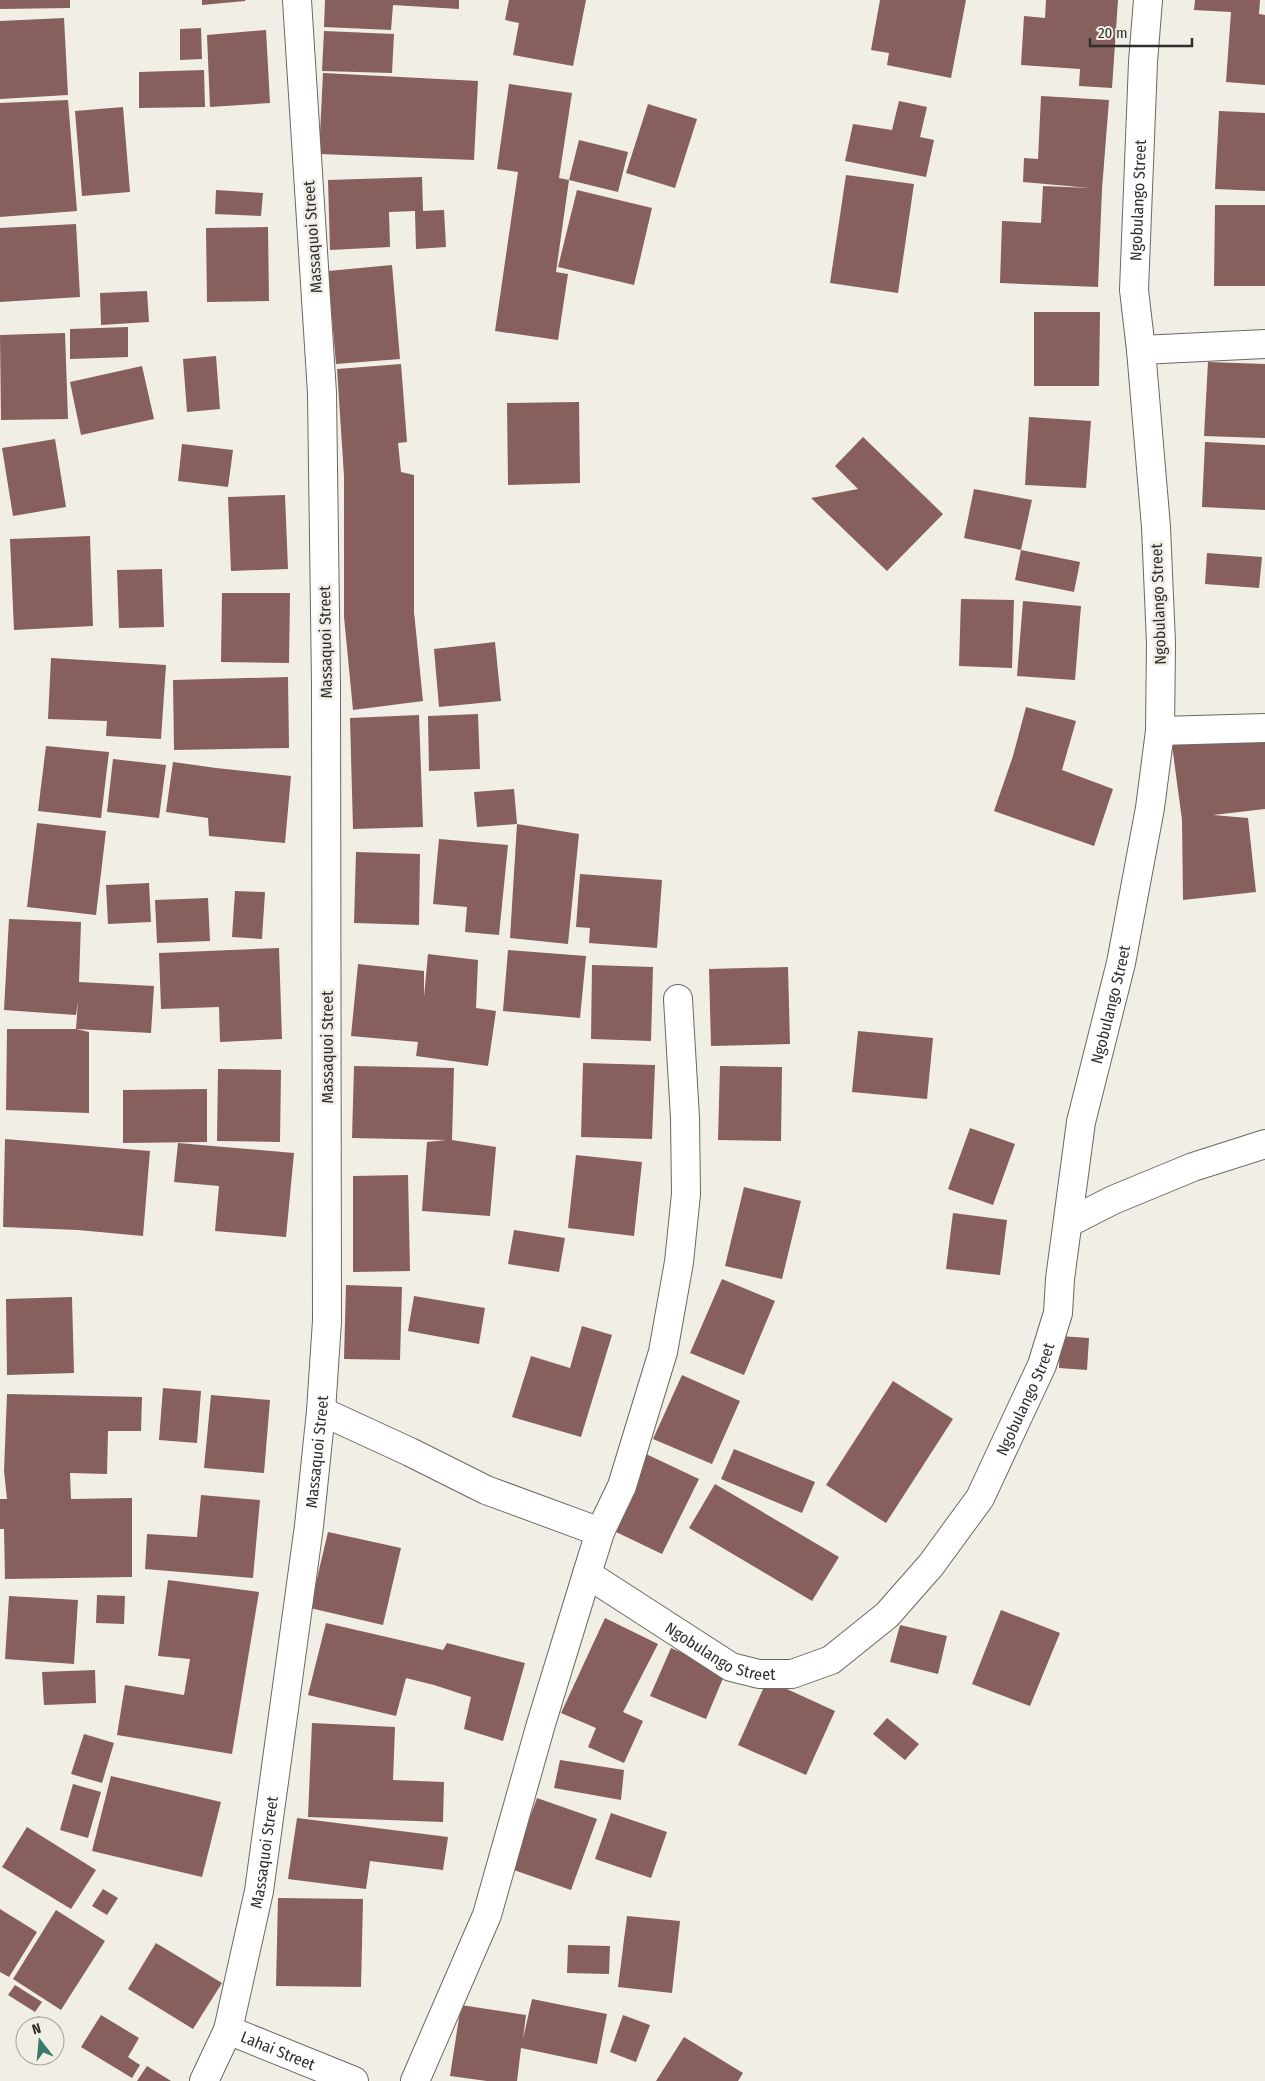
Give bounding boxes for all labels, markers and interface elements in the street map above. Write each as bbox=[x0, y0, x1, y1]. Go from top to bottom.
scale bar bbox=[1090, 15, 1192, 47]
text: 20 m bbox=[1098, 24, 1128, 42]
street label: Ngobulango Street bbox=[1126, 138, 1150, 261]
street label: Massaquoi Street bbox=[299, 179, 326, 294]
street label: Ngobulango Street bbox=[1147, 542, 1170, 665]
street label: Massaquoi Street bbox=[315, 585, 336, 699]
street label: Ngobulango Street bbox=[1087, 943, 1134, 1066]
street label: Massaquoi Street bbox=[318, 990, 337, 1103]
street label: Ngobulango Street bbox=[992, 1340, 1059, 1459]
street label: Massaquoi Street bbox=[302, 1394, 332, 1509]
street label: Ngobulango Street bbox=[662, 1618, 776, 1685]
street label: Massaquoi Street bbox=[246, 1794, 282, 1910]
north arrow bbox=[15, 2016, 65, 2066]
text: N bbox=[30, 2020, 43, 2038]
street label: Lahai Street bbox=[238, 2027, 318, 2075]

